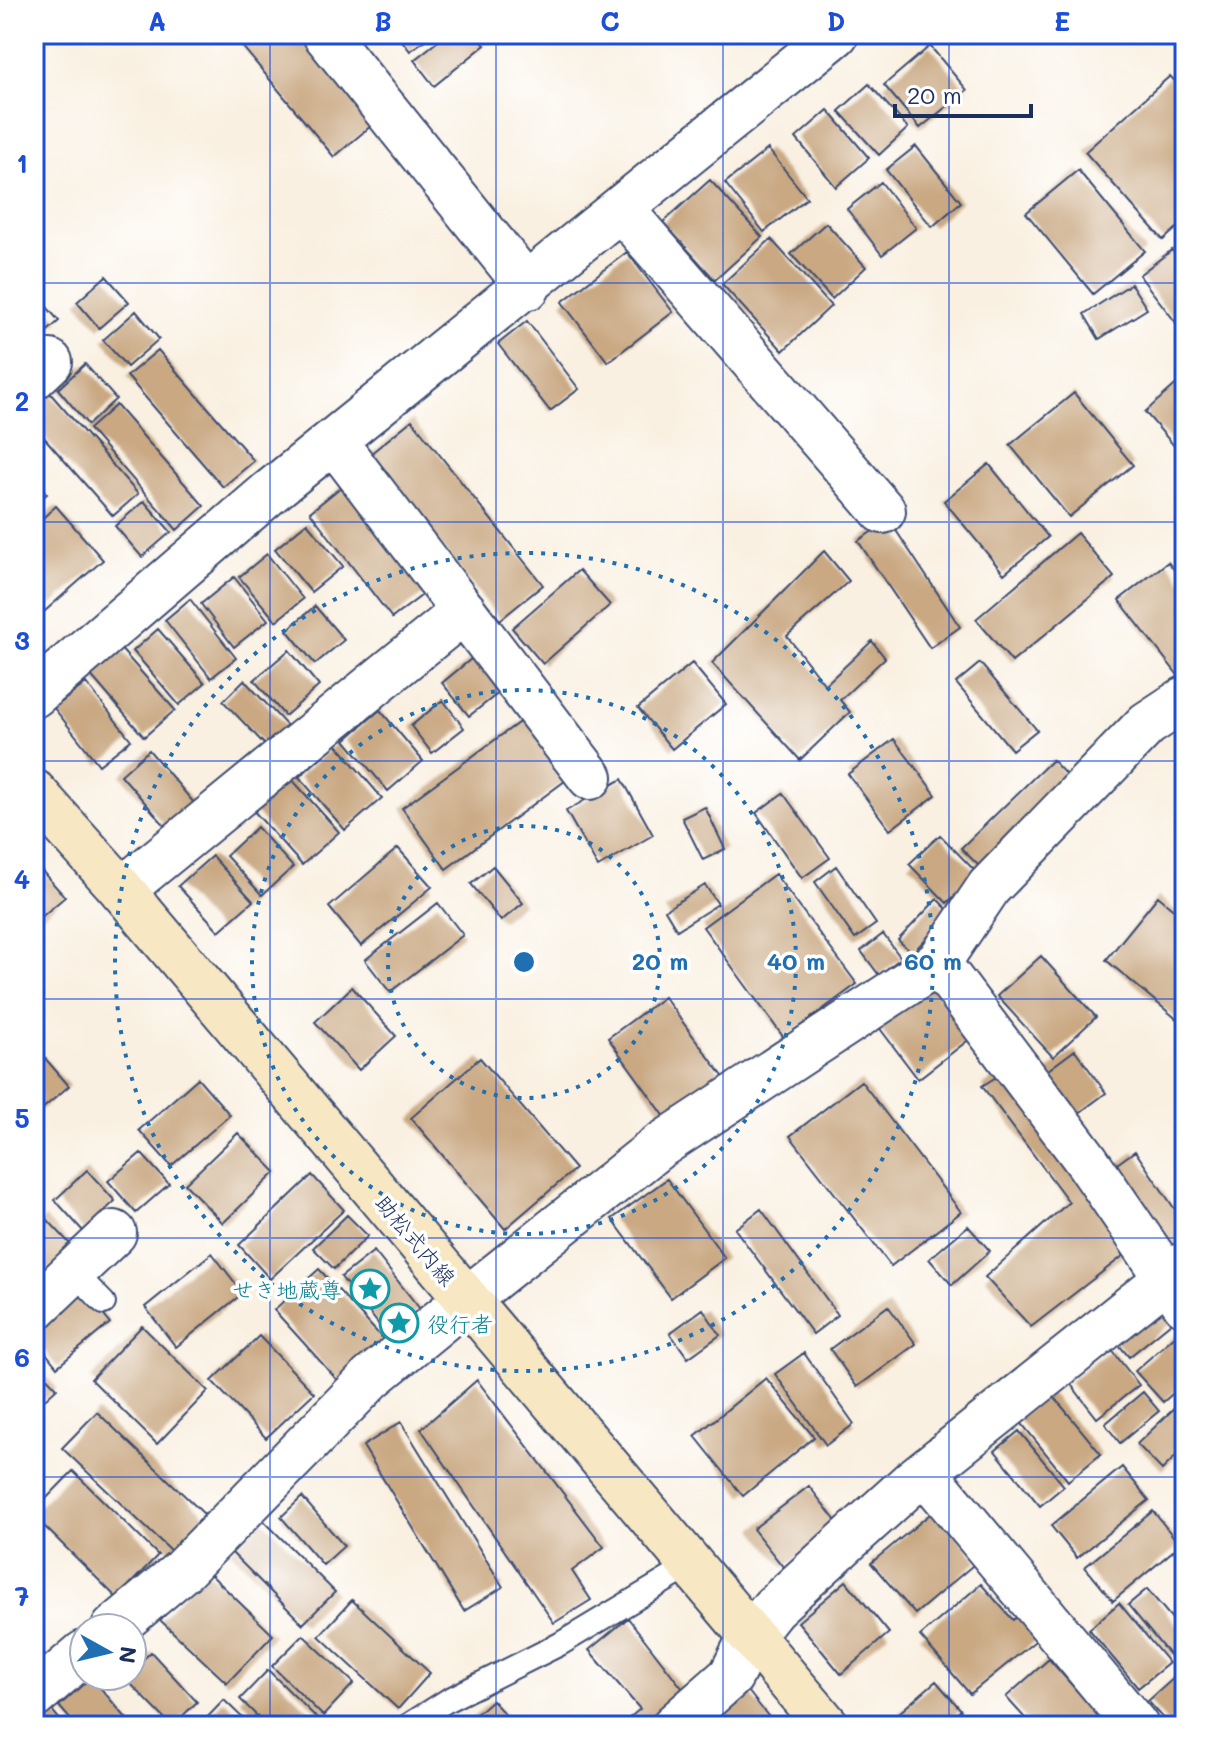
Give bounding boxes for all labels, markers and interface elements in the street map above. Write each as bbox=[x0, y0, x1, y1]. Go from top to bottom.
text: A bbox=[148, 4, 166, 38]
text: B bbox=[374, 4, 392, 38]
text: C bbox=[600, 4, 620, 38]
text: D bbox=[827, 4, 845, 38]
text: E bbox=[1054, 4, 1070, 38]
scale bar bbox=[895, 68, 1031, 118]
text: 20 m bbox=[907, 79, 962, 110]
text: 1 bbox=[16, 146, 28, 180]
text: 2 bbox=[15, 384, 29, 418]
text: 3 bbox=[14, 623, 30, 657]
text: 4 bbox=[14, 862, 30, 896]
text: 20 m bbox=[632, 945, 688, 976]
text: 40 m bbox=[767, 945, 825, 976]
text: 60 m bbox=[904, 945, 962, 976]
centre of rings bbox=[510, 948, 538, 976]
text: 5 bbox=[14, 1101, 30, 1135]
street label: 助松式内線 bbox=[370, 1189, 462, 1291]
place icon: せき地蔵尊 bbox=[349, 1268, 391, 1310]
place label: せき地蔵尊 bbox=[232, 1275, 342, 1304]
place icon: 役行者 bbox=[378, 1302, 420, 1344]
place label: 役行者 bbox=[427, 1309, 493, 1338]
text: 6 bbox=[14, 1340, 30, 1374]
text: 7 bbox=[15, 1579, 29, 1613]
north arrow bbox=[68, 1612, 148, 1692]
text: N bbox=[113, 1645, 144, 1665]

